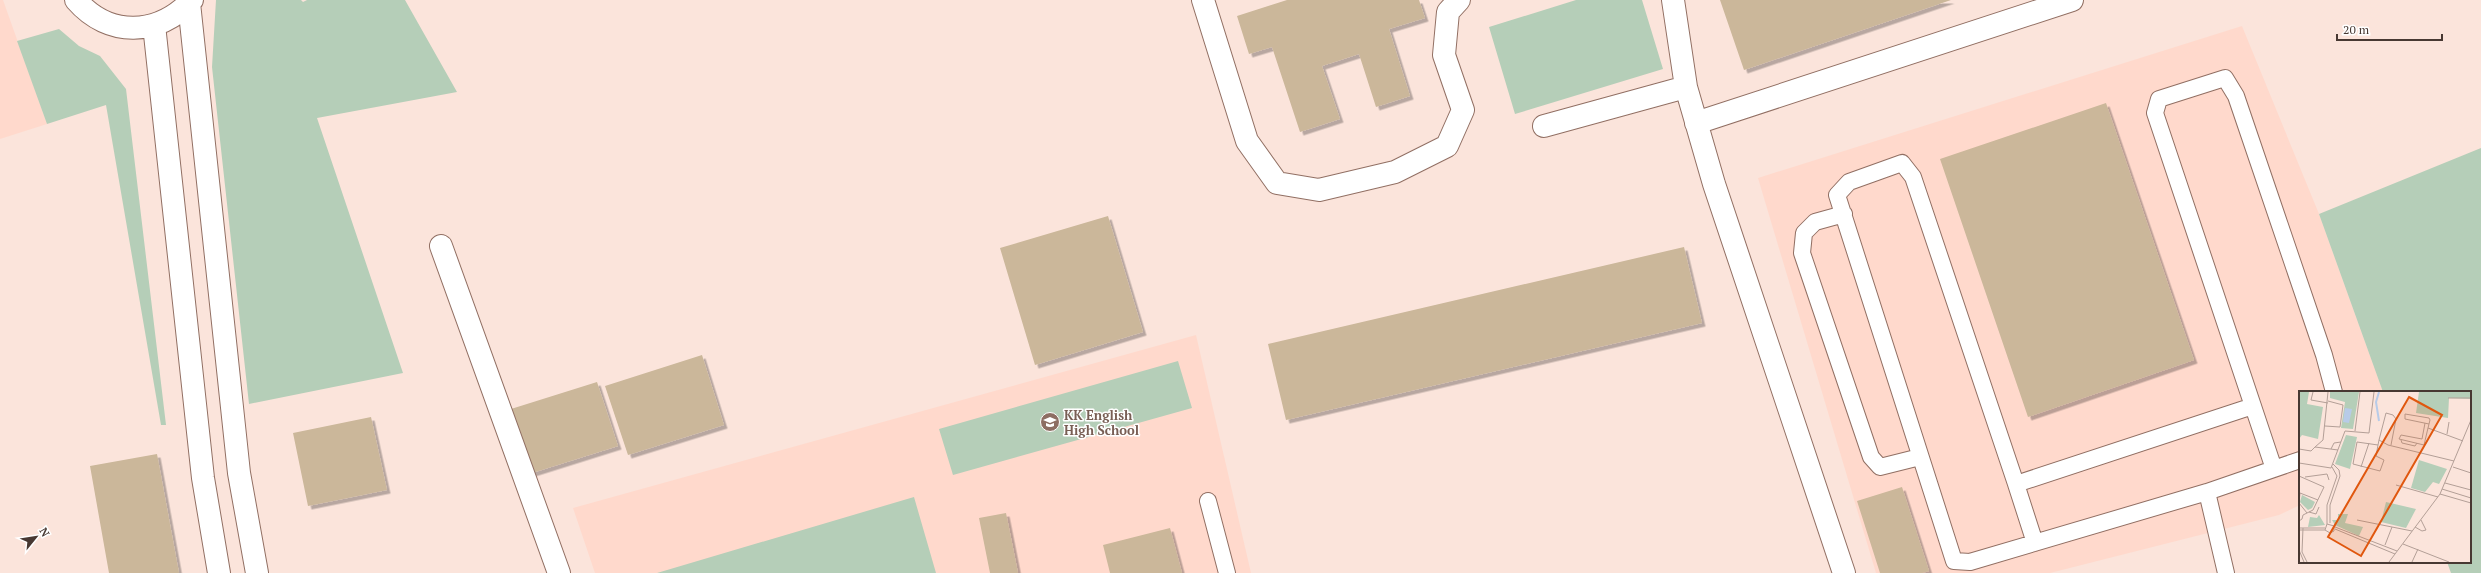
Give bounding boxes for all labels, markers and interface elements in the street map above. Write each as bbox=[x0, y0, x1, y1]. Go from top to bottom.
scale bar bbox=[2337, 16, 2442, 42]
text: 20 m bbox=[2343, 22, 2370, 37]
inset map bbox=[2299, 391, 2471, 563]
place label: KK English High School bbox=[1064, 406, 1139, 439]
school or university icon: KK English High School bbox=[1039, 411, 1061, 433]
north arrow bbox=[16, 517, 56, 557]
text: N bbox=[37, 525, 53, 540]

